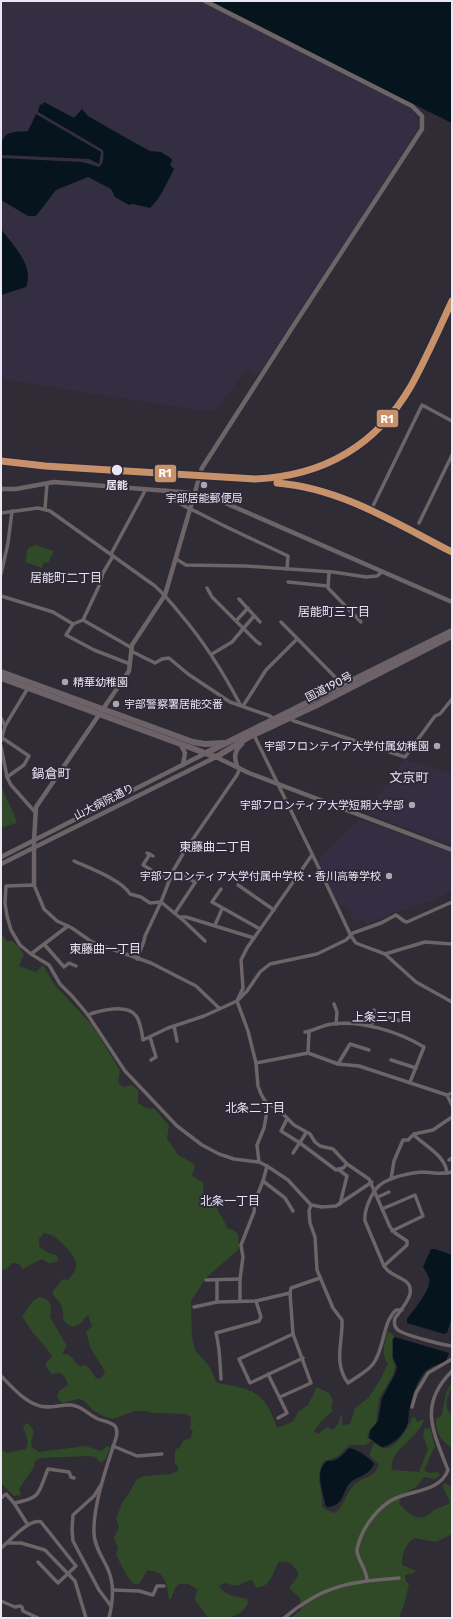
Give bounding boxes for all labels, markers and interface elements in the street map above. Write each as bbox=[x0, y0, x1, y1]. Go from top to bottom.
line badge: R1 bbox=[376, 409, 399, 428]
text: R1 bbox=[380, 413, 394, 426]
marker: 居能 bbox=[110, 463, 124, 477]
line badge: R1 bbox=[154, 464, 177, 483]
text: R1 bbox=[158, 467, 172, 480]
place label: 居能 bbox=[106, 479, 128, 492]
marker: 宇部居能郵便局 bbox=[199, 480, 209, 490]
place label: 宇部居能郵便局 bbox=[166, 492, 243, 505]
district label: 居能町二丁目 bbox=[30, 571, 102, 585]
district label: 居能町三丁目 bbox=[298, 605, 370, 619]
street label: 国道190号 bbox=[303, 670, 355, 704]
place label: 精華幼稚園 bbox=[73, 676, 128, 689]
marker: 精華幼稚園 bbox=[60, 677, 70, 687]
place label: 宇部警察署居能交番 bbox=[124, 698, 223, 711]
marker: 宇部警察署居能交番 bbox=[111, 699, 121, 709]
place label: 宇部フロンテイア大学付属幼稚園 bbox=[264, 740, 429, 753]
marker: 宇部フロンテイア大学付属幼稚園 bbox=[432, 741, 442, 751]
district label: 鍋倉町 bbox=[31, 766, 71, 781]
district label: 文京町 bbox=[389, 770, 429, 785]
street label: 山大病院通り bbox=[72, 781, 136, 823]
place label: 宇部フロンティア大学短期大学部 bbox=[240, 799, 404, 812]
marker: 宇部フロンティア大学短期大学部 bbox=[407, 800, 417, 810]
district label: 東藤曲二丁目 bbox=[179, 840, 251, 854]
place label: 宇部フロンティア大学付属中学校・香川高等学校 bbox=[140, 870, 381, 883]
marker: 宇部フロンティア大学付属中学校・香川高等学校 bbox=[384, 871, 394, 881]
district label: 東藤曲一丁目 bbox=[69, 942, 141, 956]
district label: 上条三丁目 bbox=[352, 1010, 412, 1024]
district label: 北条二丁目 bbox=[225, 1101, 285, 1115]
district label: 北条一丁目 bbox=[200, 1194, 260, 1208]

